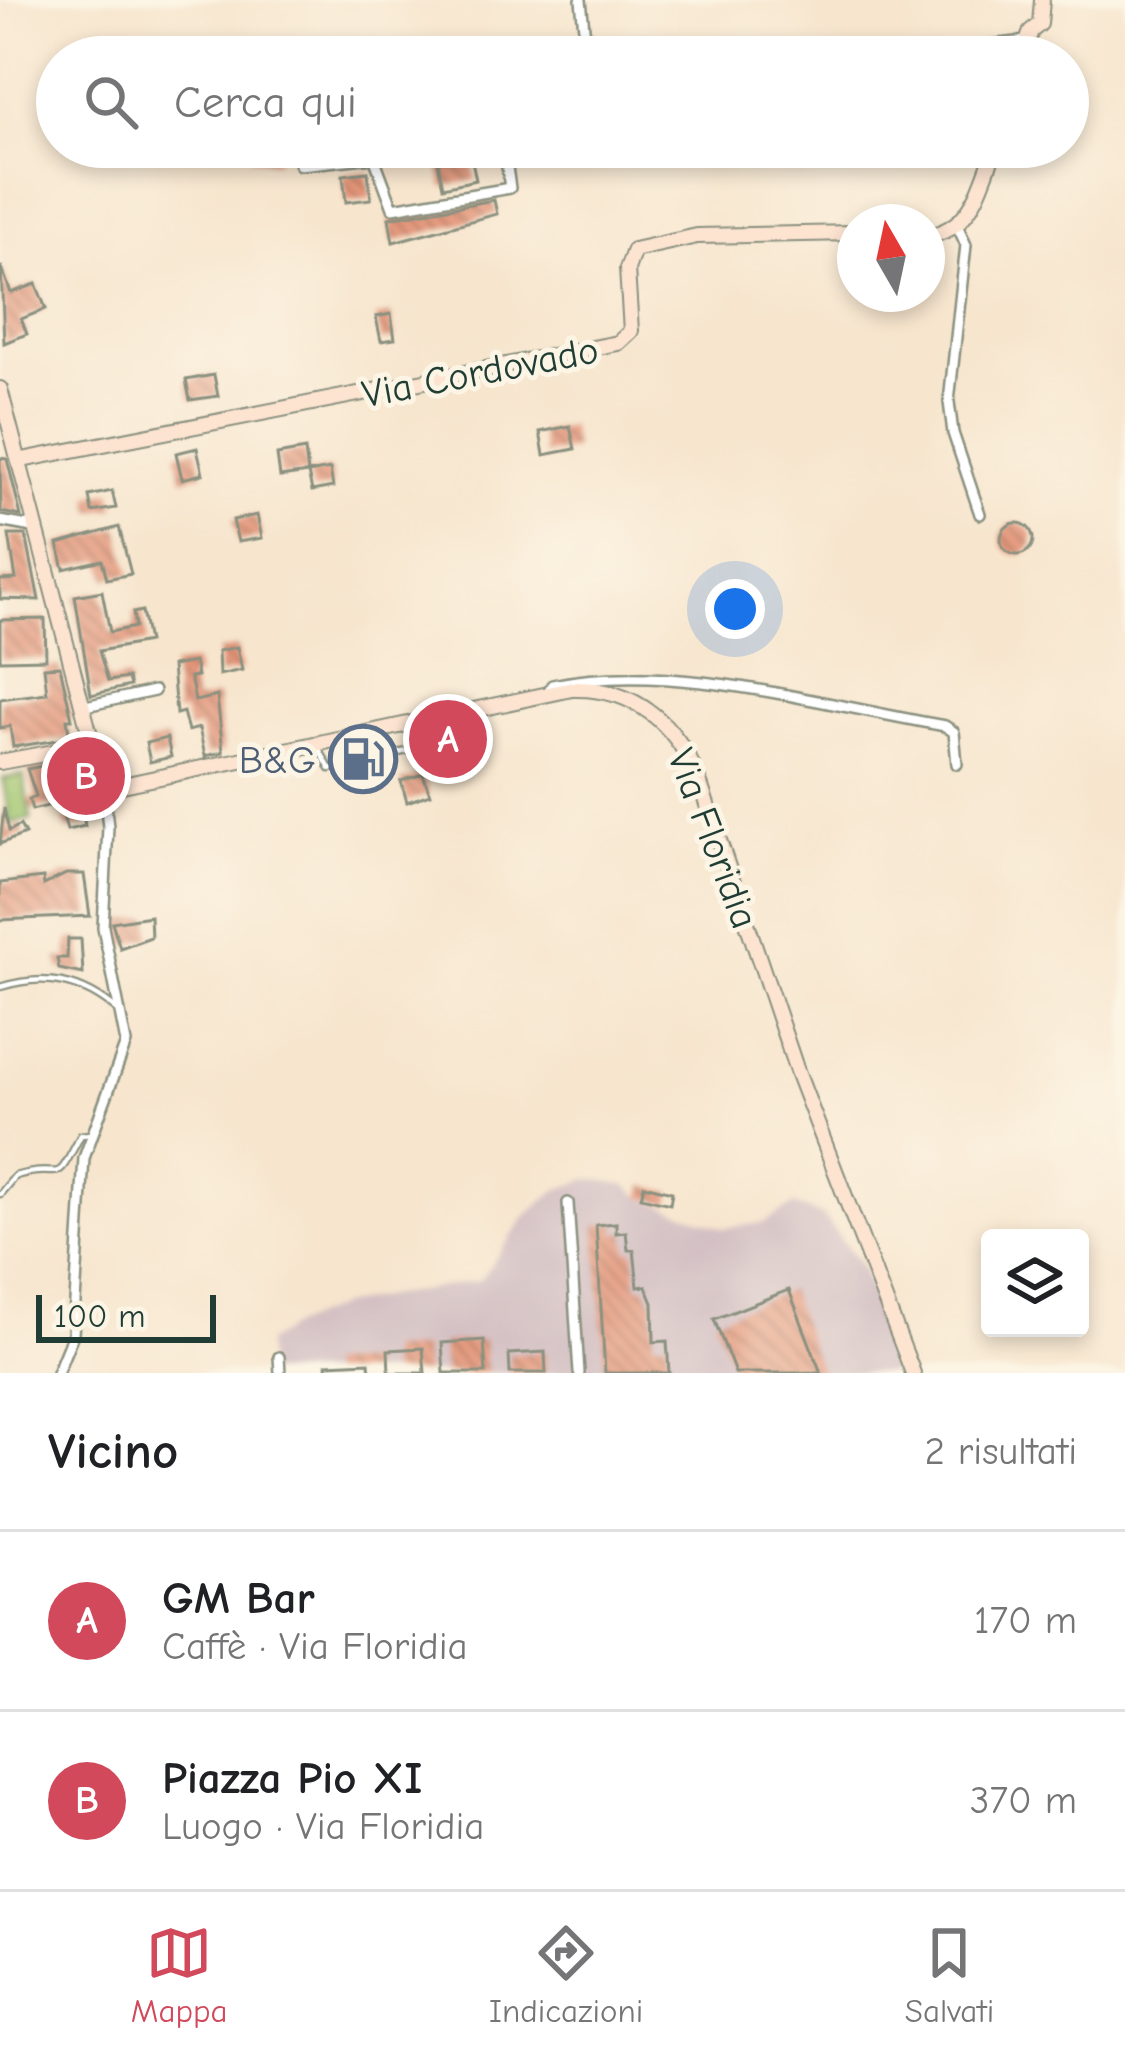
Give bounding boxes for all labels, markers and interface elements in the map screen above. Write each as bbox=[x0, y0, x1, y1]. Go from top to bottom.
search box bbox=[36, 36, 1089, 168]
icon: search bbox=[78, 69, 144, 135]
text: Cerca qui bbox=[174, 76, 357, 128]
north arrow bbox=[837, 204, 945, 312]
street label: Via Cordovado bbox=[358, 328, 602, 417]
your location bbox=[705, 579, 765, 639]
pin: A bbox=[409, 694, 487, 784]
fuel station icon: B&G bbox=[328, 724, 398, 794]
pin: B bbox=[47, 731, 125, 821]
place label: B&G bbox=[239, 738, 316, 783]
street label: Via Floridia bbox=[658, 742, 767, 935]
map controls bbox=[981, 1229, 1089, 1337]
button: layers bbox=[981, 1229, 1089, 1337]
scale bar bbox=[36, 1289, 216, 1342]
text: 100 m bbox=[54, 1297, 146, 1335]
text: Vicino bbox=[48, 1422, 178, 1481]
text: 2 risultati bbox=[924, 1429, 1077, 1474]
text: GM Bar bbox=[162, 1572, 315, 1624]
text: A bbox=[76, 1598, 98, 1643]
text: 170 m bbox=[974, 1598, 1077, 1643]
text: Caffè · Via Floridia bbox=[162, 1624, 468, 1669]
text: Piazza Pio XI bbox=[162, 1752, 423, 1804]
text: B bbox=[75, 1778, 99, 1823]
text: 370 m bbox=[970, 1778, 1077, 1823]
text: Luogo · Via Floridia bbox=[162, 1804, 484, 1849]
tab: Mappa bbox=[131, 1920, 228, 2030]
tab: Indicazioni bbox=[489, 1920, 643, 2030]
tab: Salvati bbox=[905, 1920, 994, 2030]

